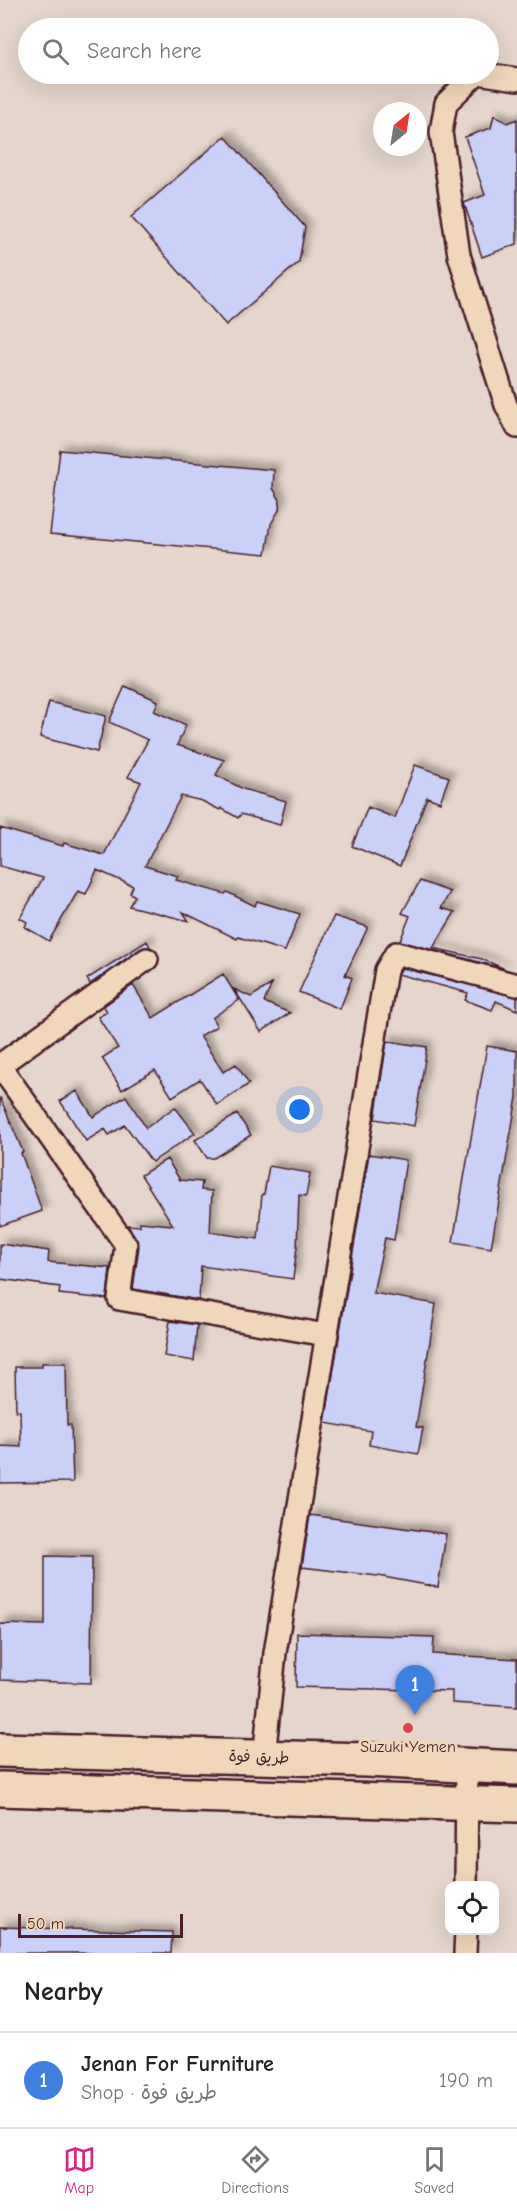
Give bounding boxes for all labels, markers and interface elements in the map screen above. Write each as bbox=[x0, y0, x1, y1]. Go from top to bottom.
search box bbox=[18, 18, 499, 84]
icon: search bbox=[39, 35, 72, 68]
text: Search here bbox=[87, 38, 202, 64]
north arrow bbox=[373, 102, 427, 156]
your location bbox=[285, 1095, 314, 1124]
pin: 1 bbox=[396, 1666, 434, 1715]
marker: Suzuki Yemen bbox=[401, 1721, 415, 1735]
place label: Suzuki Yemen bbox=[360, 1738, 456, 1756]
street label: طريق فوة bbox=[228, 1747, 290, 1768]
map controls bbox=[445, 1881, 499, 1935]
button: locate bbox=[445, 1881, 499, 1935]
scale bar bbox=[18, 1911, 183, 1938]
text: 50 m bbox=[27, 1915, 64, 1933]
text: Nearby bbox=[24, 1977, 103, 2007]
text: Jenan For Furniture bbox=[81, 2051, 274, 2077]
text: 1 bbox=[40, 2069, 47, 2092]
text: 190 m bbox=[439, 2069, 493, 2092]
text: Shop · طريق فوة bbox=[81, 2081, 217, 2104]
tab: Map bbox=[63, 2143, 96, 2197]
tab: Directions bbox=[221, 2143, 289, 2197]
tab: Saved bbox=[414, 2143, 454, 2197]

